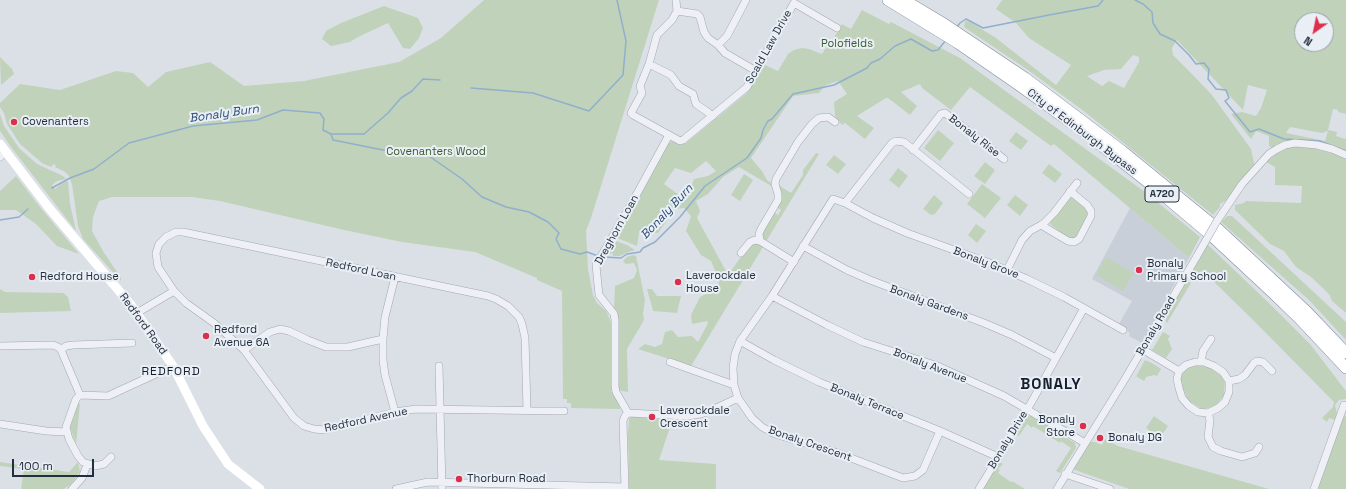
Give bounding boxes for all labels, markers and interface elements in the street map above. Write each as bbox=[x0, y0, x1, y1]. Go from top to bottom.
street label: Scald Law Drive bbox=[743, 8, 795, 86]
north arrow bbox=[1294, 12, 1334, 52]
text: N bbox=[1301, 33, 1315, 49]
park label: Polofields bbox=[821, 37, 873, 51]
street label: City of Edinburgh Bypass bbox=[1024, 86, 1140, 178]
water label: Bonaly Burn bbox=[188, 102, 260, 126]
street label: Bonaly Rise bbox=[946, 112, 1002, 160]
place label: Covenanters bbox=[22, 115, 89, 129]
marker: Covenanters bbox=[9, 117, 19, 127]
park label: Covenanters Wood bbox=[386, 145, 486, 159]
water label: Bonaly Burn bbox=[638, 181, 696, 243]
road number: A720 bbox=[1145, 186, 1179, 202]
street label: Dreghorn Loan bbox=[592, 193, 642, 267]
street label: Bonaly Grove bbox=[951, 244, 1021, 282]
street label: Redford Loan bbox=[325, 256, 397, 284]
place label: Bonaly Primary School bbox=[1147, 257, 1226, 283]
marker: Bonaly Primary School bbox=[1134, 265, 1144, 275]
place label: Laverockdale House bbox=[686, 269, 756, 295]
place label: Redford House bbox=[40, 270, 119, 284]
marker: Redford House bbox=[27, 272, 37, 282]
marker: Laverockdale House bbox=[673, 277, 683, 287]
street label: Bonaly Gardens bbox=[888, 283, 970, 323]
street label: Redford Road bbox=[116, 291, 170, 357]
street label: Bonaly Road bbox=[1134, 294, 1178, 358]
place label: Redford Avenue 6A bbox=[214, 323, 269, 349]
marker: Redford Avenue 6A bbox=[201, 331, 211, 341]
street label: Bonaly Avenue bbox=[891, 346, 969, 386]
district label: REDFORD bbox=[141, 365, 201, 379]
district label: BONALY bbox=[1020, 376, 1082, 394]
street label: Bonaly Terrace bbox=[828, 381, 906, 423]
place label: Laverockdale Crescent bbox=[660, 404, 730, 430]
street label: Redford Avenue bbox=[323, 405, 409, 435]
street label: Bonaly Drive bbox=[985, 408, 1031, 472]
marker: Laverockdale Crescent bbox=[647, 412, 657, 422]
place label: Bonaly Store bbox=[1038, 413, 1075, 439]
marker: Bonaly Store bbox=[1078, 421, 1088, 431]
street label: Bonaly Crescent bbox=[767, 424, 853, 464]
place label: Bonaly DG bbox=[1108, 431, 1162, 445]
marker: Bonaly DG bbox=[1095, 433, 1105, 443]
scale bar bbox=[14, 451, 96, 477]
text: 100 m bbox=[19, 458, 53, 474]
place label: Thorburn Road bbox=[467, 472, 546, 486]
marker: Thorburn Road bbox=[454, 474, 464, 484]

